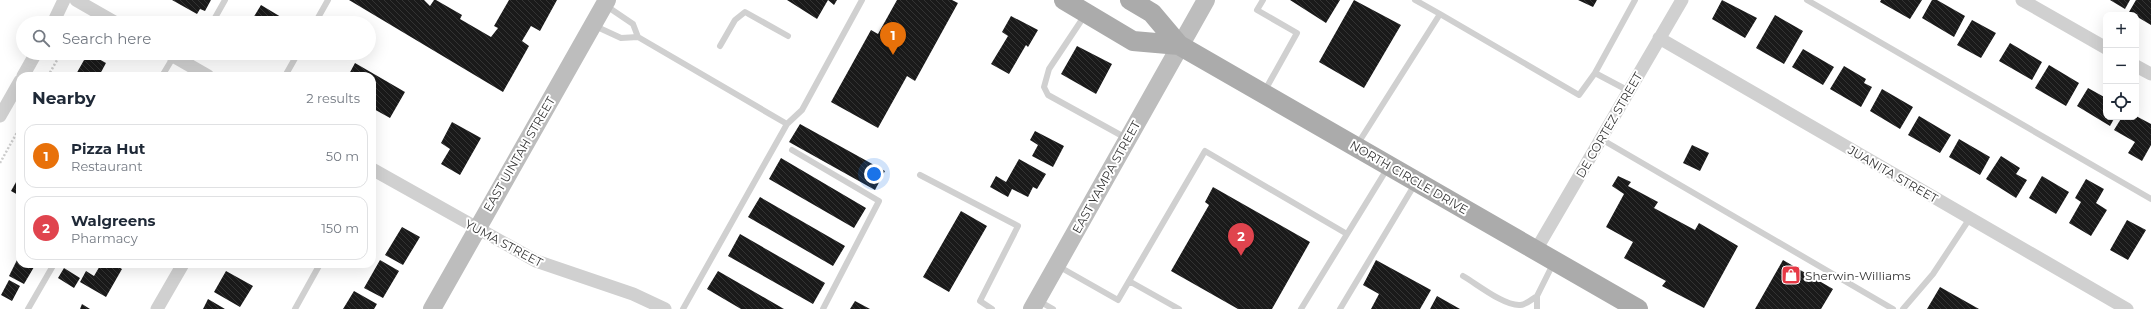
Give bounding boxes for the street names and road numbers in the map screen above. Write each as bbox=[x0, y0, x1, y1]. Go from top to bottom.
street label: DE CORTEZ STREET bbox=[1573, 69, 1645, 180]
street label: EAST UINTAH STREET bbox=[480, 94, 558, 214]
street label: EAST YAMPA STREET bbox=[1069, 118, 1143, 236]
street label: NORTH CIRCLE DRIVE bbox=[1347, 137, 1471, 217]
street label: JUANITA STREET bbox=[1845, 142, 1941, 206]
street label: YUMA STREET bbox=[463, 216, 546, 270]

